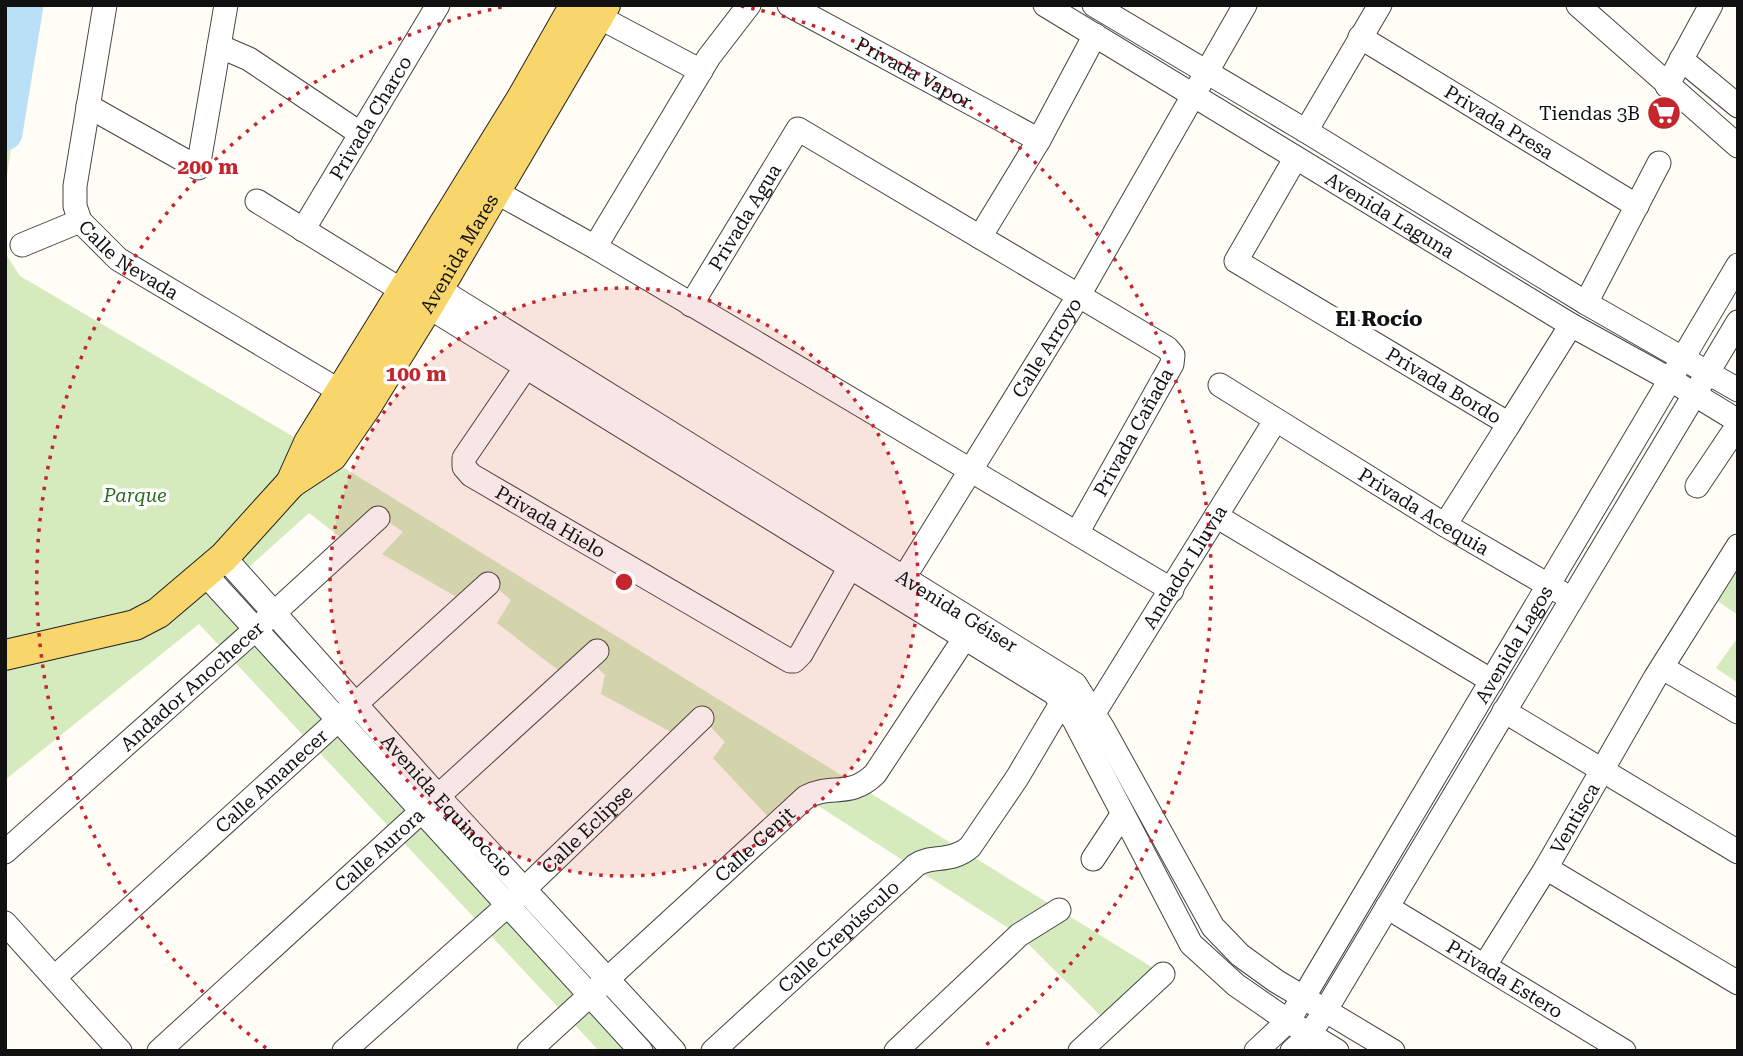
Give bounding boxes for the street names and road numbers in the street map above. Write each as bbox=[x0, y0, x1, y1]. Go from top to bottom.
street label: Privada Vapor bbox=[852, 32, 976, 114]
street label: Privada Charco bbox=[325, 52, 417, 184]
street label: Privada Presa bbox=[1440, 80, 1558, 165]
street label: Privada Agua bbox=[704, 159, 786, 275]
street label: Avenida Laguna bbox=[1321, 167, 1459, 264]
street label: Avenida Mares bbox=[415, 190, 503, 318]
street label: Calle Nevada bbox=[74, 215, 183, 305]
street label: Calle Arroyo bbox=[1007, 293, 1087, 402]
street label: Privada Bordo bbox=[1382, 342, 1505, 429]
street label: Privada Cañada bbox=[1089, 364, 1178, 500]
street label: Privada Acequia bbox=[1354, 463, 1494, 561]
street label: Privada Hielo bbox=[491, 481, 610, 563]
street label: Andador Lluvia bbox=[1138, 500, 1232, 633]
street label: Avenida Géiser bbox=[892, 565, 1022, 657]
street label: Avenida Lagos bbox=[1470, 582, 1558, 708]
street label: Andador Anochecer bbox=[116, 616, 269, 756]
street label: Calle Amanecer bbox=[211, 724, 333, 838]
street label: Avenida Equinoccio bbox=[376, 730, 518, 882]
street label: Ventisca bbox=[1546, 778, 1605, 858]
street label: Calle Eclipse bbox=[537, 780, 637, 878]
street label: Calle Cenit bbox=[710, 802, 800, 887]
street label: Calle Aurora bbox=[330, 803, 429, 897]
street label: Calle Crepúsculo bbox=[773, 875, 904, 998]
street label: Privada Estero bbox=[1442, 935, 1567, 1023]

